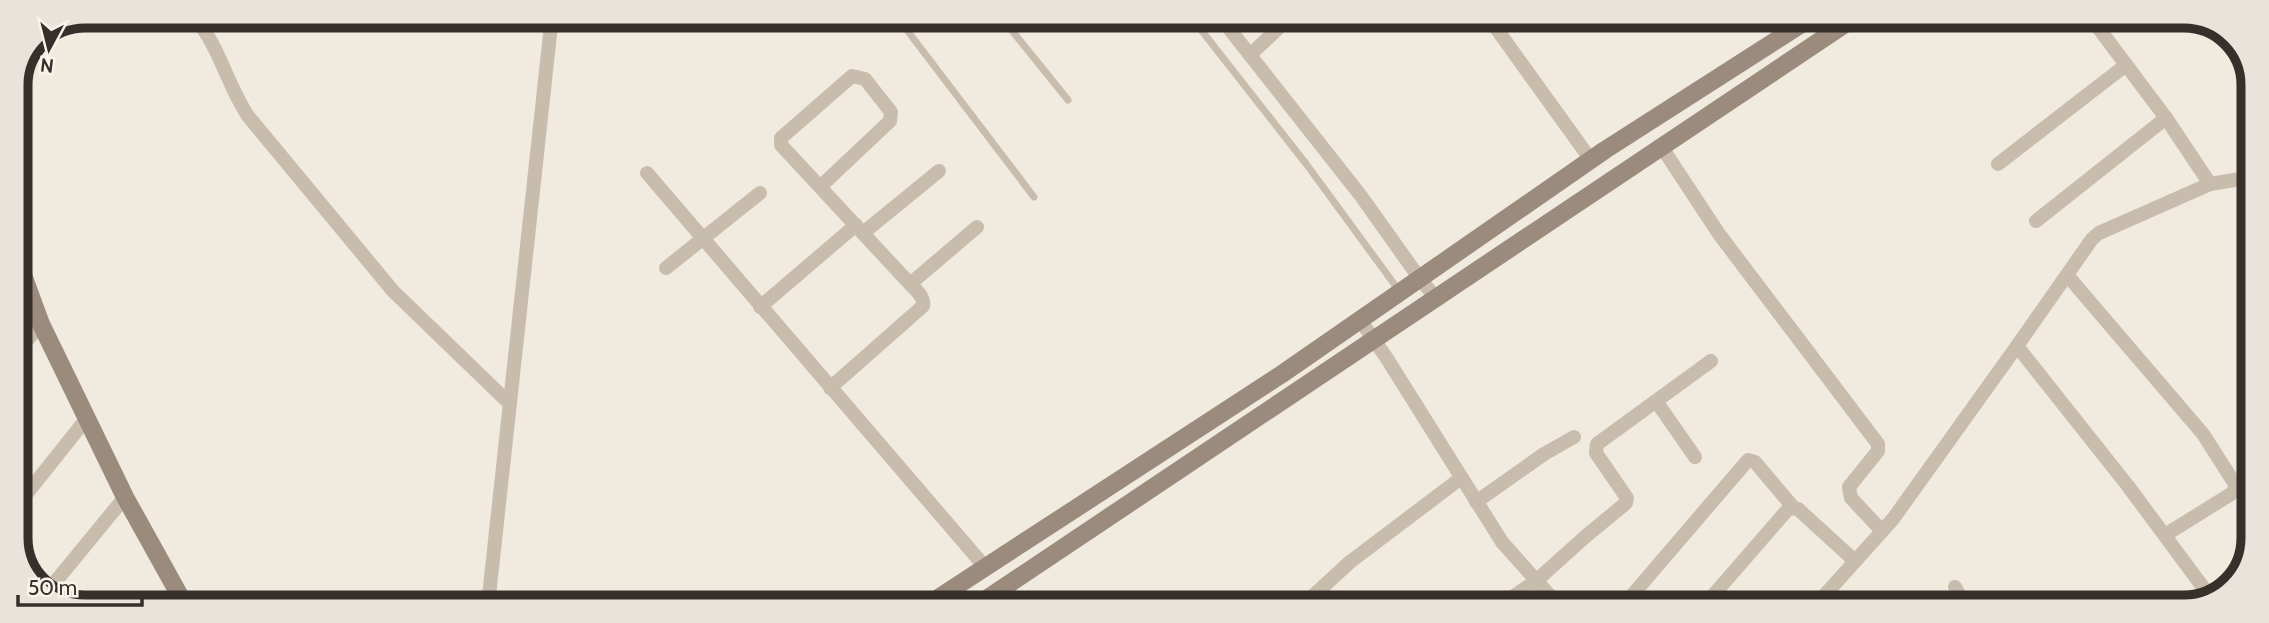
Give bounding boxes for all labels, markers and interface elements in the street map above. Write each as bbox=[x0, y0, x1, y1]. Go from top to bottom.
north arrow bbox=[14, 14, 84, 84]
text: N bbox=[39, 53, 55, 78]
scale bar bbox=[18, 564, 142, 608]
text: 50 m bbox=[28, 575, 77, 600]

